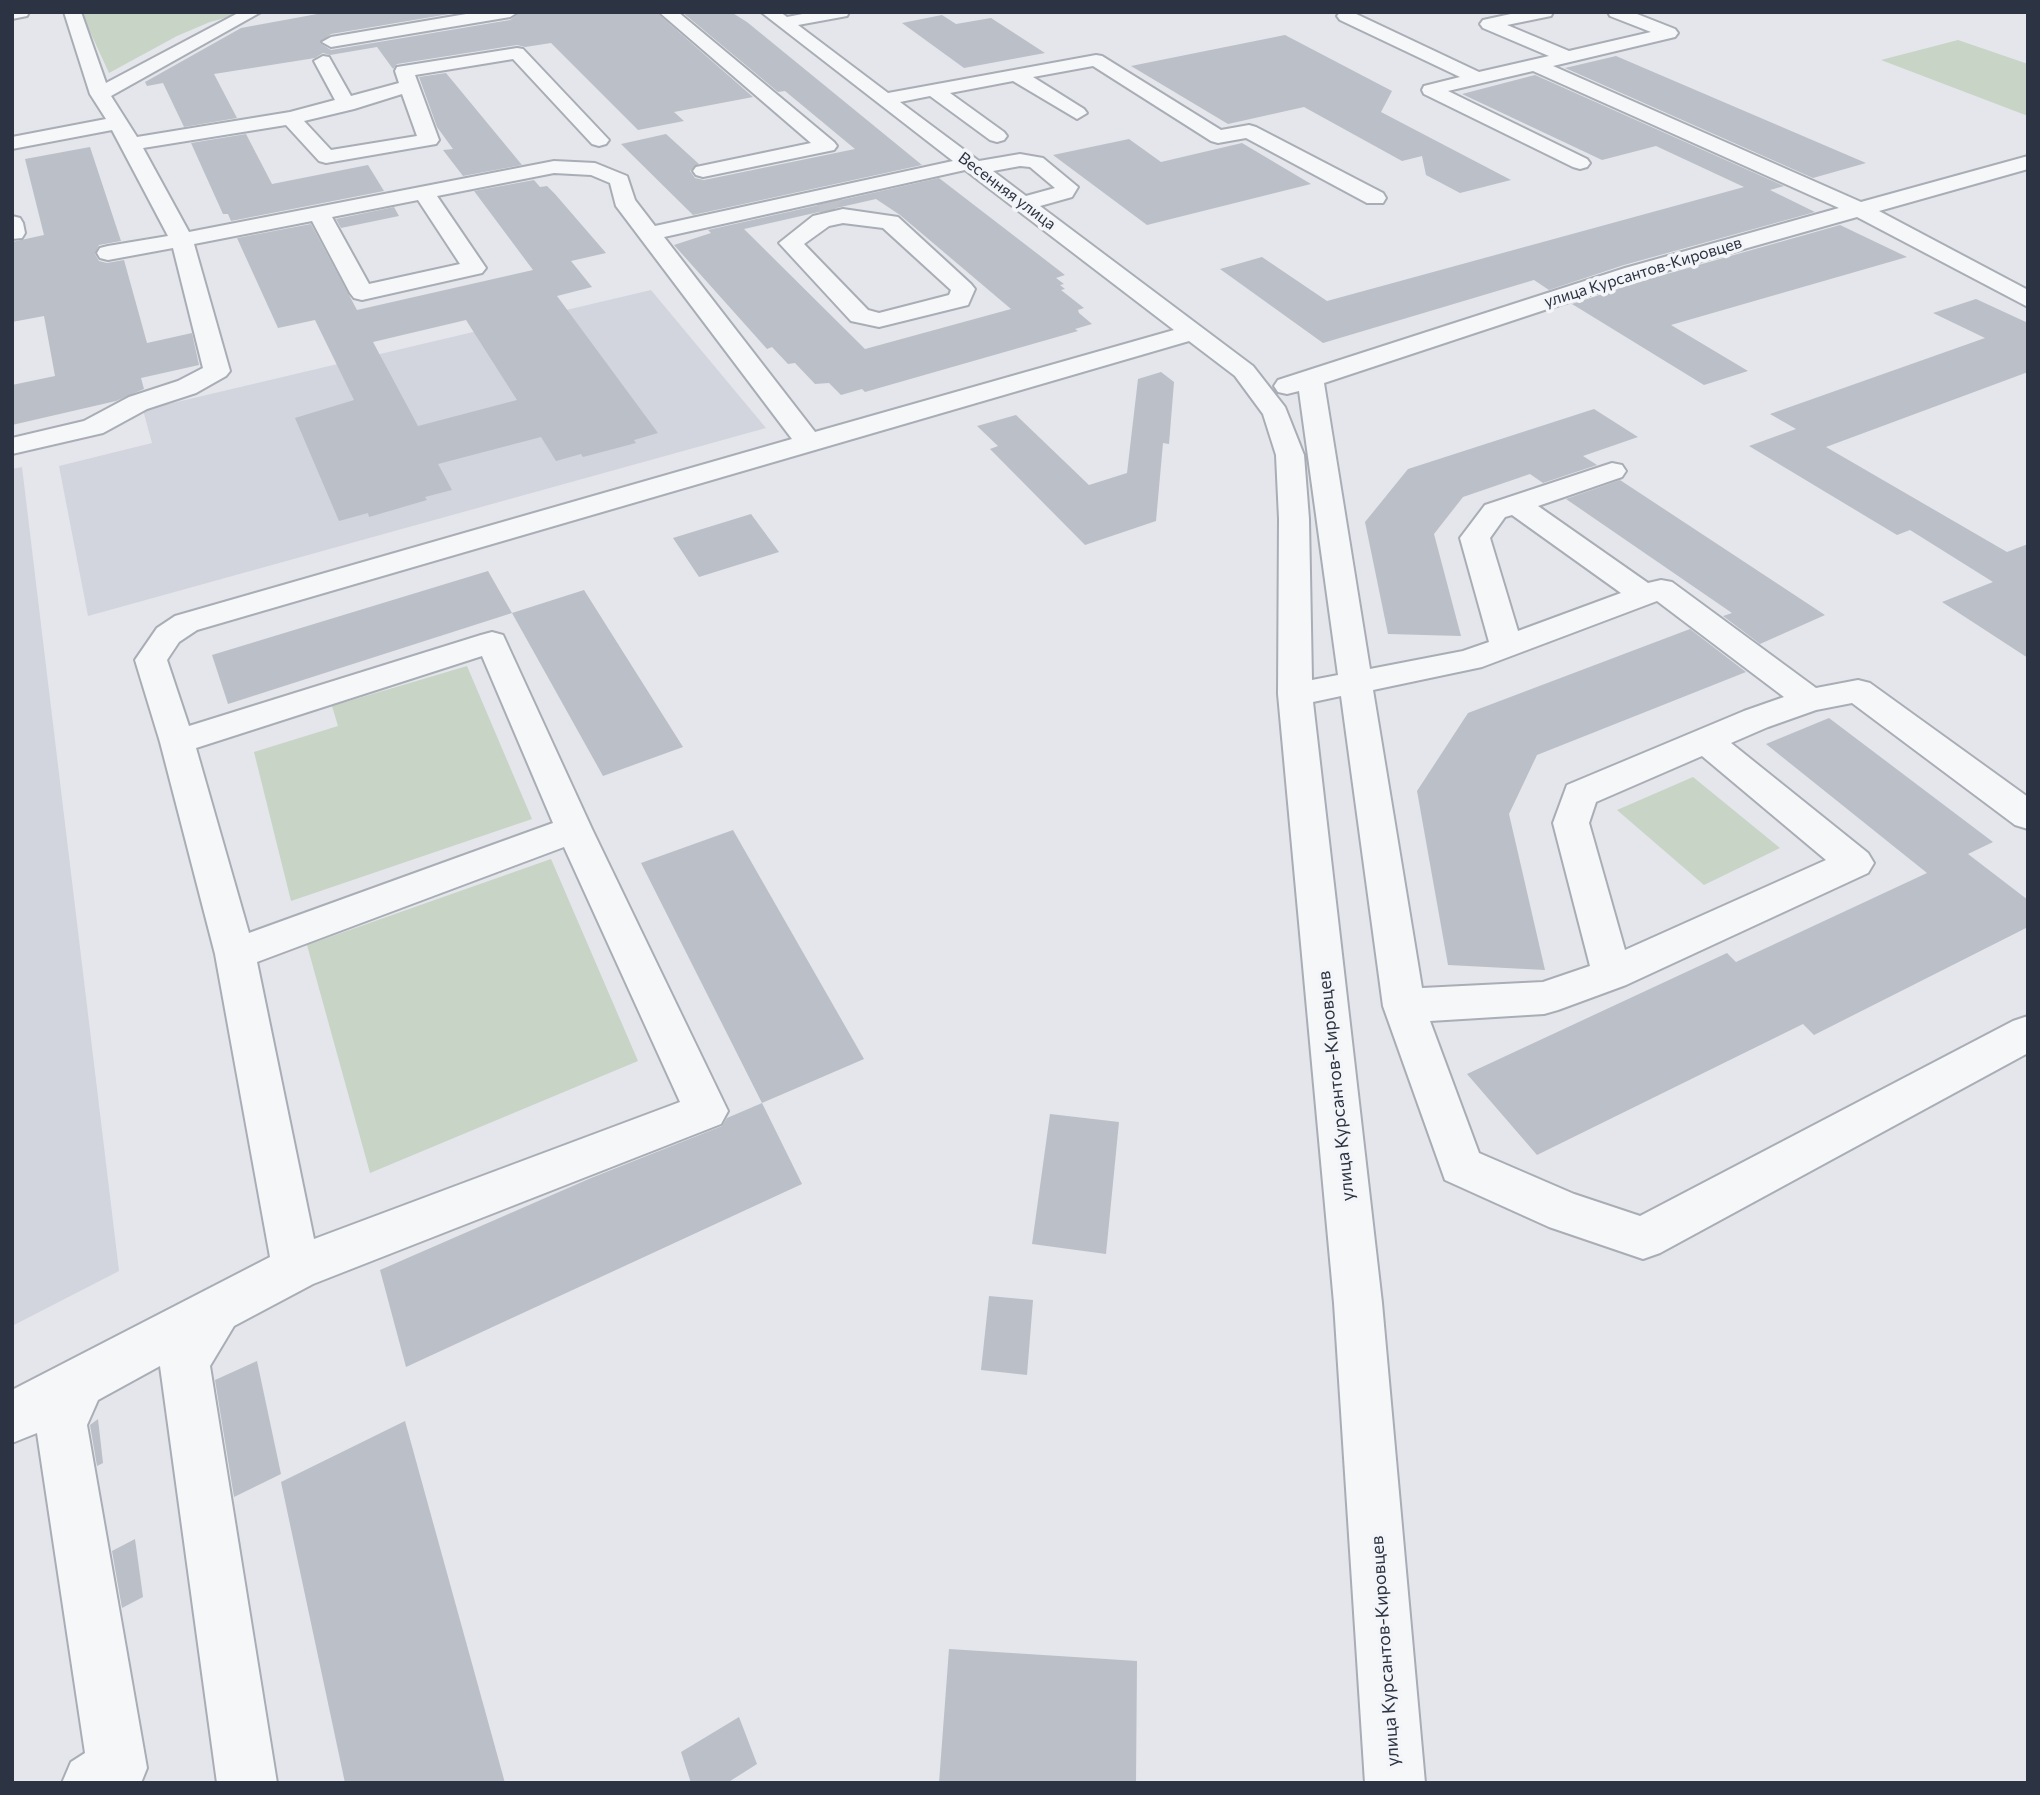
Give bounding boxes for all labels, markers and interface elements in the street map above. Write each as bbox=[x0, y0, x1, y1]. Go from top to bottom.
street label: Весенняя улица bbox=[955, 148, 1059, 234]
street label: улица Курсантов-Кировцев bbox=[1542, 233, 1744, 311]
street label: улица Курсантов-Кировцев bbox=[1313, 970, 1359, 1202]
street label: улица Курсантов-Кировцев bbox=[1366, 1535, 1404, 1767]

